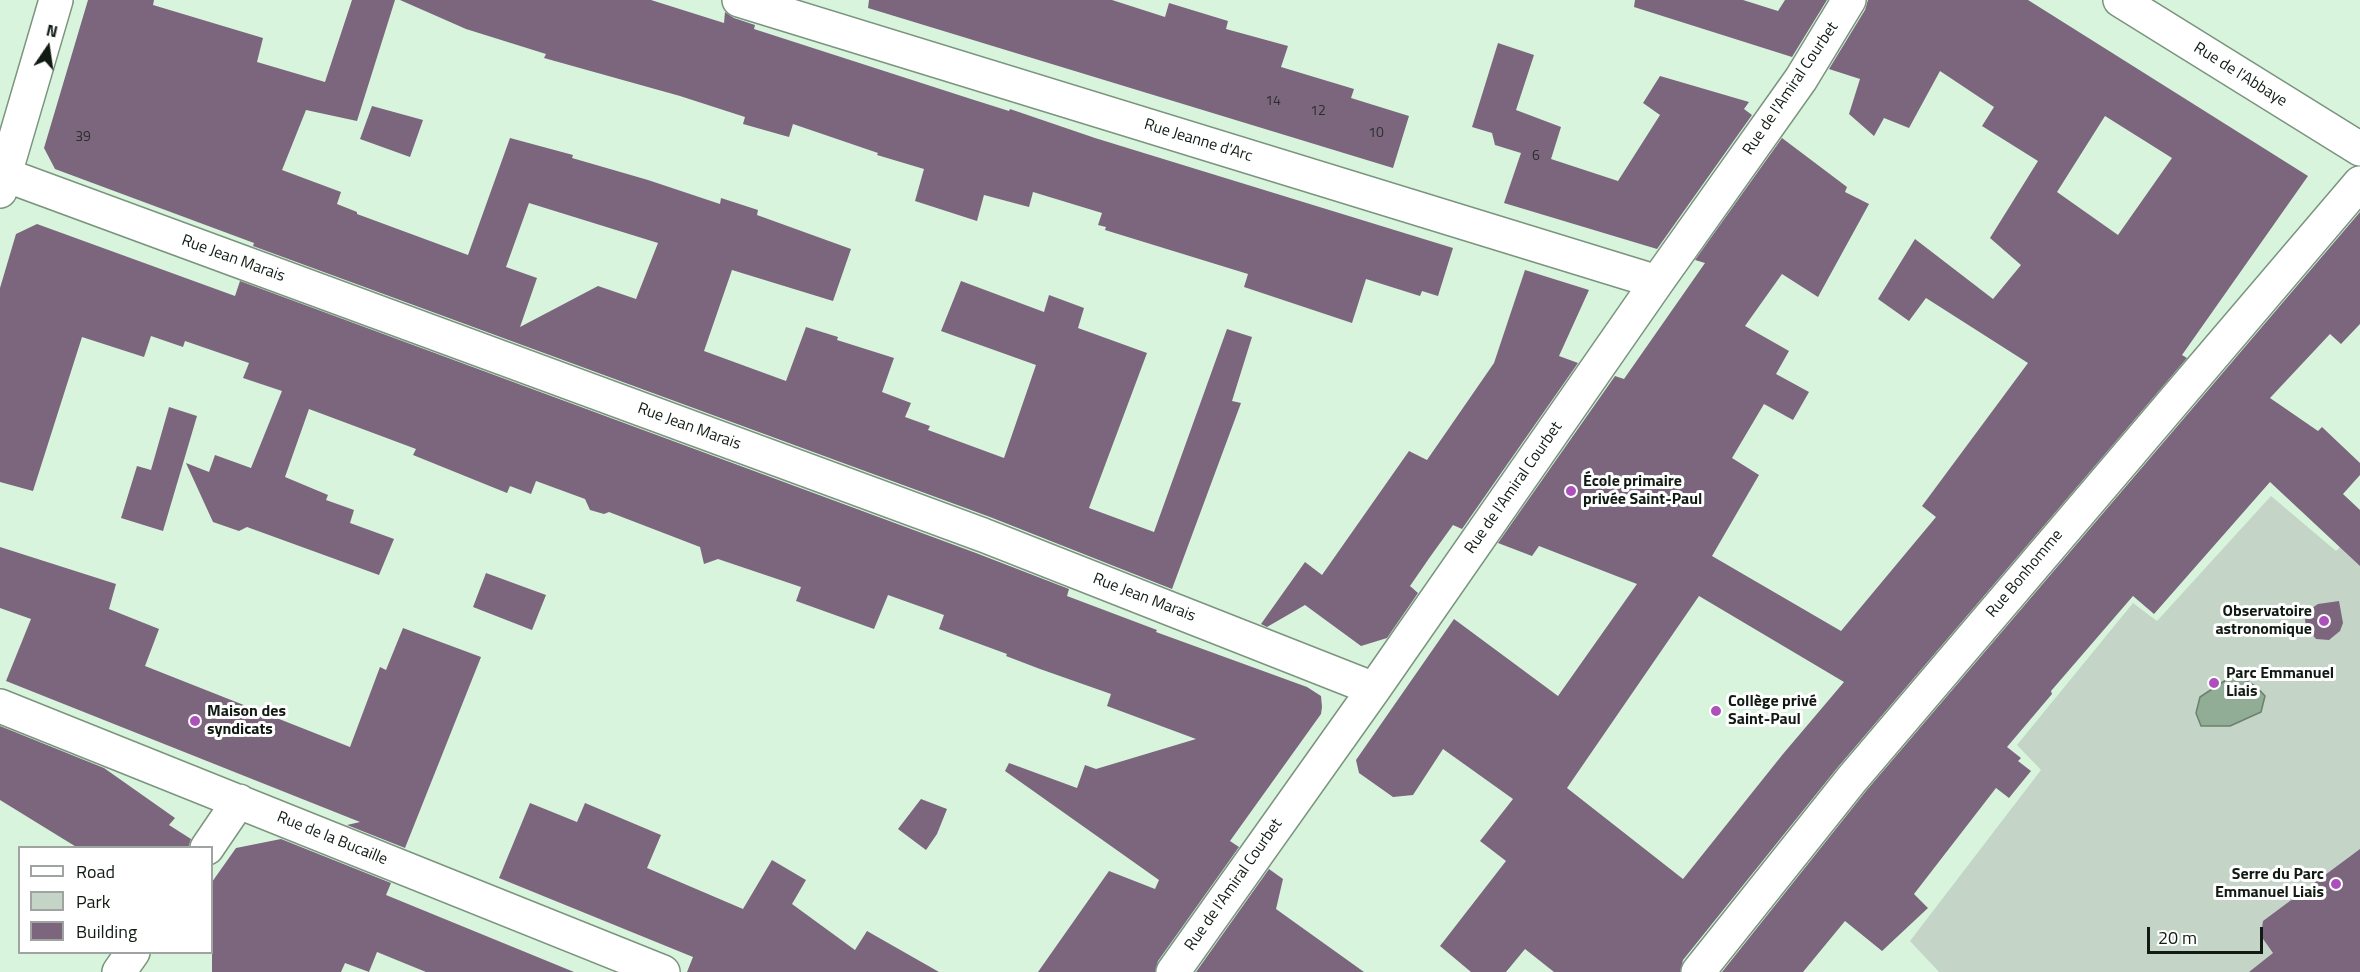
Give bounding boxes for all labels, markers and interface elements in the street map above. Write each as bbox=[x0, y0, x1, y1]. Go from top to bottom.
north arrow bbox=[18, 18, 78, 78]
text: N bbox=[44, 18, 60, 43]
street label: Rue de l'Amiral Courbet bbox=[1739, 19, 1843, 159]
street label: Rue de l'Abbaye bbox=[2190, 39, 2290, 111]
house number: 14 bbox=[1265, 94, 1281, 110]
house number: 12 bbox=[1310, 104, 1326, 120]
street label: Rue Jeanne d'Arc bbox=[1141, 115, 1255, 167]
house number: 10 bbox=[1368, 126, 1384, 142]
house number: 39 bbox=[75, 130, 91, 146]
house number: 6 bbox=[1532, 149, 1540, 165]
street label: Rue Jean Marais bbox=[179, 231, 287, 287]
street label: Rue Jean Marais bbox=[635, 399, 743, 455]
street label: Rue de l'Amiral Courbet bbox=[1461, 418, 1567, 558]
place label: École primaire privée Saint-Paul bbox=[1583, 472, 1702, 510]
marker: École primaire privée Saint-Paul bbox=[1564, 484, 1578, 498]
street label: Rue Bonhomme bbox=[1983, 526, 2067, 622]
street label: Rue Jean Marais bbox=[1090, 570, 1198, 626]
place label: Observatoire astronomique bbox=[2215, 602, 2312, 640]
marker: Observatoire astronomique bbox=[2317, 614, 2331, 628]
place label: Parc Emmanuel Liais bbox=[2226, 664, 2334, 702]
marker: Parc Emmanuel Liais bbox=[2207, 676, 2221, 690]
place label: Collège privé Saint-Paul bbox=[1728, 692, 1817, 730]
place label: Maison des syndicats bbox=[207, 702, 286, 740]
marker: Collège privé Saint-Paul bbox=[1709, 704, 1723, 718]
marker: Maison des syndicats bbox=[188, 714, 202, 728]
street label: Rue de la Bucaille bbox=[274, 808, 390, 870]
street label: Rue de l'Amiral Courbet bbox=[1181, 815, 1287, 955]
legend bbox=[18, 846, 213, 954]
text: Road bbox=[76, 858, 115, 885]
place label: Serre du Parc Emmanuel Liais bbox=[2215, 865, 2324, 903]
marker: Serre du Parc Emmanuel Liais bbox=[2329, 877, 2343, 891]
text: Park bbox=[76, 888, 110, 915]
scale bar bbox=[2150, 915, 2266, 953]
text: Building bbox=[76, 918, 137, 945]
text: 20 m bbox=[2158, 924, 2197, 951]

